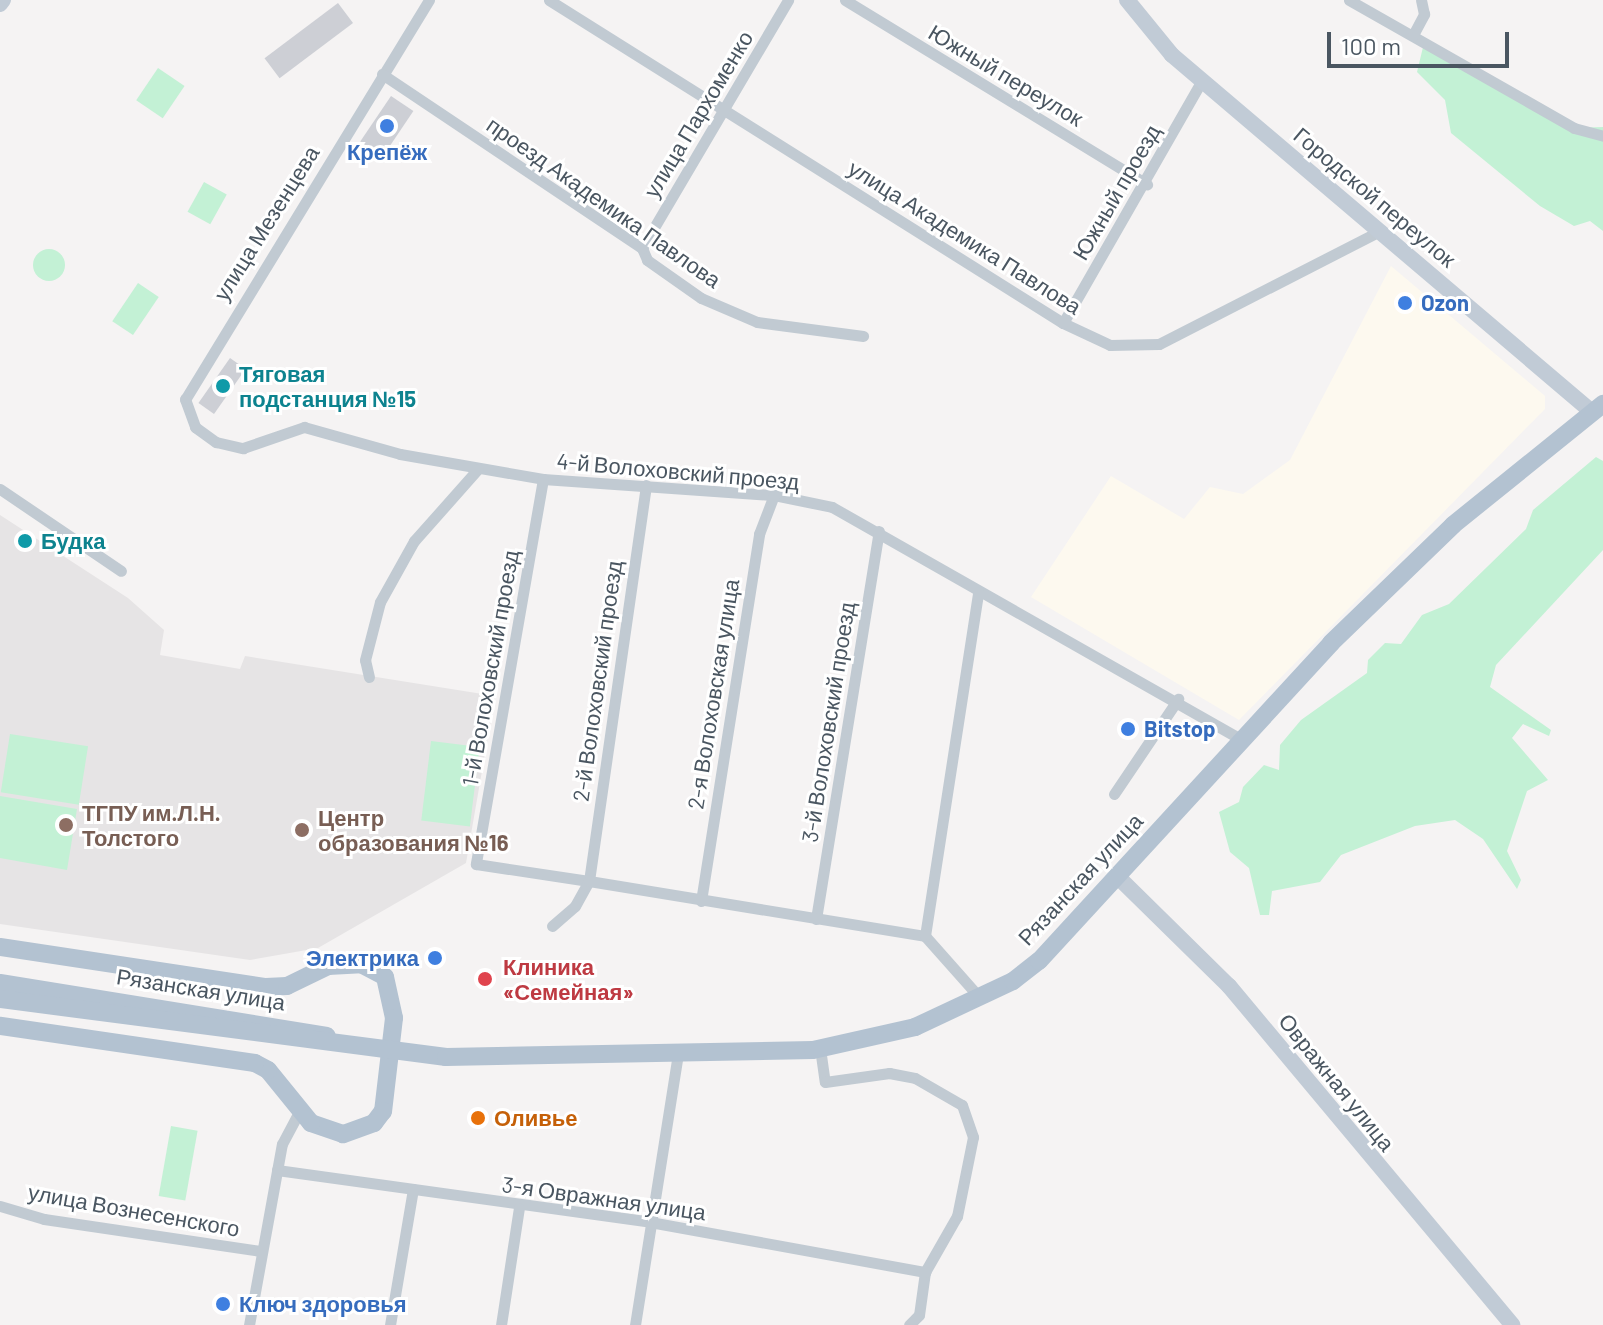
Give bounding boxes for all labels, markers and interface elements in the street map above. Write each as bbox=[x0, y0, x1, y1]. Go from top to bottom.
scale bar bbox=[1331, 16, 1513, 66]
street label: Южный переулок bbox=[924, 19, 1088, 131]
street label: улица Пархоменко bbox=[638, 26, 758, 202]
text: 100 m bbox=[1341, 31, 1401, 60]
street label: проезд Академика Павлова bbox=[482, 111, 726, 293]
marker: Крепёж bbox=[378, 117, 396, 135]
street label: Южный проезд bbox=[1067, 120, 1165, 264]
street label: Городской переулок bbox=[1289, 122, 1461, 272]
place label: Крепёж bbox=[347, 139, 427, 165]
street label: улица Мезенцева bbox=[208, 141, 324, 305]
street label: улица Академика Павлова bbox=[844, 154, 1086, 320]
place label: Ozon bbox=[1421, 290, 1469, 316]
marker: Ozon bbox=[1396, 294, 1414, 312]
place label: Тяговая подстанция №15 bbox=[239, 360, 416, 412]
marker: Тяговая подстанция №15 bbox=[214, 377, 232, 395]
street label: 4-й Волоховский проезд bbox=[556, 447, 800, 495]
place label: Будка bbox=[41, 528, 105, 554]
marker: Будка bbox=[16, 532, 34, 550]
street label: 1-й Волоховский проезд bbox=[456, 548, 524, 788]
street label: 2-й Волоховский проезд bbox=[567, 559, 627, 803]
street label: 2-я Волоховская улица bbox=[682, 577, 744, 811]
street label: 3-й Волоховский проезд bbox=[796, 600, 860, 844]
place label: Bitstop bbox=[1144, 716, 1216, 742]
marker: Bitstop bbox=[1119, 720, 1137, 738]
place label: ТГПУ им.Л.Н. Толстого bbox=[82, 799, 221, 850]
place label: Центр образования №16 bbox=[318, 804, 508, 856]
street label: Рязанская улица bbox=[1012, 808, 1148, 950]
marker: ТГПУ им.Л.Н. Толстого bbox=[57, 816, 75, 834]
marker: Центр образования №16 bbox=[293, 821, 311, 839]
place label: Электрика bbox=[306, 945, 419, 971]
marker: Электрика bbox=[426, 949, 444, 967]
place label: Клиника «Семейная» bbox=[503, 953, 634, 1004]
street label: Рязанская улица bbox=[115, 963, 287, 1015]
marker: Клиника «Семейная» bbox=[474, 968, 496, 990]
street label: Овражная улица bbox=[1274, 1008, 1400, 1156]
place label: Оливье bbox=[494, 1105, 578, 1131]
marker: Оливье bbox=[469, 1109, 487, 1127]
street label: 3-я Овражная улица bbox=[500, 1171, 708, 1225]
street label: улица Вознесенского bbox=[26, 1178, 242, 1242]
place label: Ключ здоровья bbox=[239, 1291, 407, 1317]
marker: Ключ здоровья bbox=[214, 1295, 232, 1313]

